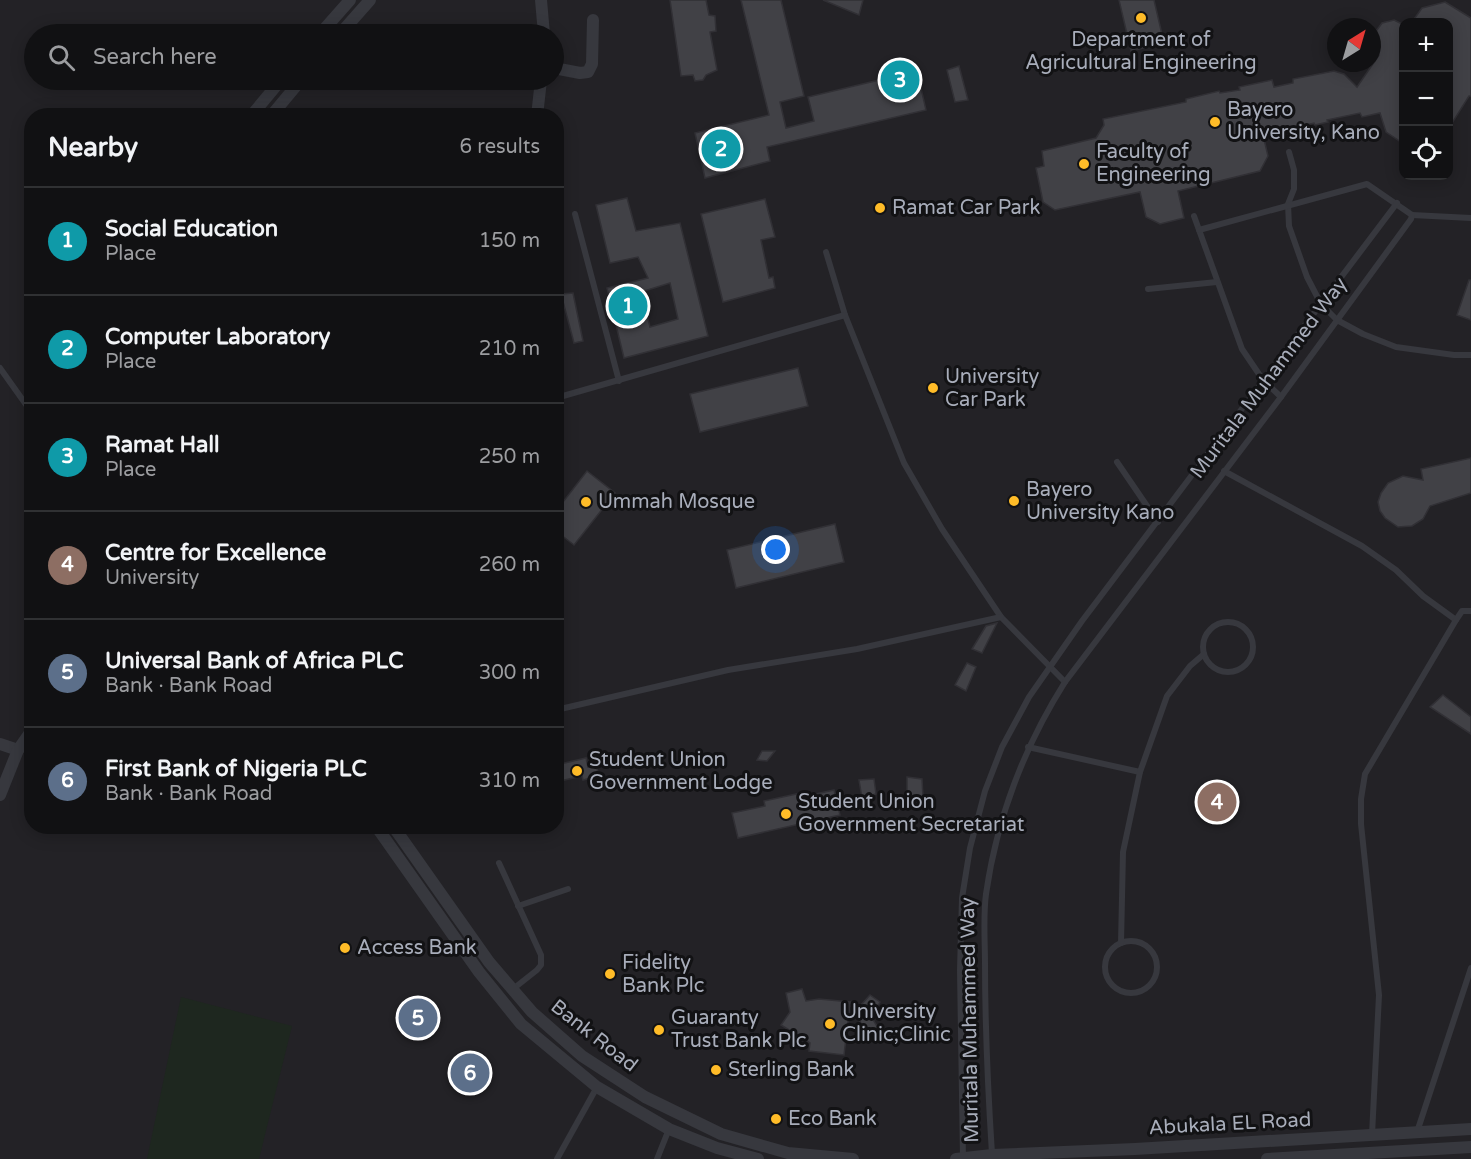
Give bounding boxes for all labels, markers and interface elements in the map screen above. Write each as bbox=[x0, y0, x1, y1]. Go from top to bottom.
marker: Department of Agricultural Engineering bbox=[1134, 11, 1148, 25]
north arrow bbox=[1327, 18, 1381, 72]
map controls bbox=[1399, 18, 1453, 180]
button: + bbox=[1399, 18, 1453, 72]
search box bbox=[24, 24, 564, 90]
place label: Department of Agricultural Engineering bbox=[1025, 28, 1257, 75]
icon: search bbox=[45, 41, 78, 74]
text: Search here bbox=[93, 44, 217, 70]
pin: 3 bbox=[880, 58, 920, 103]
button: − bbox=[1399, 72, 1453, 126]
place label: Bayero University, Kano bbox=[1227, 98, 1380, 145]
marker: Bayero University, Kano bbox=[1208, 115, 1222, 129]
pin: 2 bbox=[702, 126, 740, 172]
button: locate bbox=[1399, 126, 1453, 180]
text: Nearby bbox=[48, 132, 138, 163]
text: 6 results bbox=[460, 135, 540, 159]
place label: Faculty of Engineering bbox=[1096, 140, 1211, 187]
marker: Faculty of Engineering bbox=[1077, 157, 1091, 171]
place label: Ramat Car Park bbox=[892, 196, 1040, 220]
marker: Ramat Car Park bbox=[873, 201, 887, 215]
text: Social Education bbox=[105, 216, 278, 242]
text: 1 bbox=[61, 229, 74, 253]
text: 150 m bbox=[479, 229, 540, 253]
text: Place bbox=[105, 242, 156, 266]
street label: Muritala Muhammed Way bbox=[1185, 272, 1353, 483]
pin: 1 bbox=[608, 284, 648, 328]
text: Computer Laboratory bbox=[105, 324, 330, 350]
text: 2 bbox=[61, 337, 74, 361]
text: 210 m bbox=[479, 337, 540, 361]
text: Place bbox=[105, 350, 156, 374]
place label: University Car Park bbox=[945, 365, 1040, 412]
marker: University Car Park bbox=[926, 381, 940, 395]
text: Ramat Hall bbox=[105, 432, 219, 458]
text: 3 bbox=[61, 445, 74, 469]
text: 250 m bbox=[479, 445, 540, 469]
text: Place bbox=[105, 458, 156, 482]
place label: Bayero University Kano bbox=[1026, 478, 1174, 525]
place label: Ummah Mosque bbox=[598, 490, 755, 514]
marker: Bayero University Kano bbox=[1007, 494, 1021, 508]
marker: Ummah Mosque bbox=[579, 495, 593, 509]
your location bbox=[761, 535, 790, 564]
text: Centre for Excellence bbox=[105, 540, 326, 566]
text: 4 bbox=[61, 553, 74, 577]
text: 260 m bbox=[479, 553, 540, 577]
text: University bbox=[105, 566, 199, 590]
text: Universal Bank of Africa PLC bbox=[105, 648, 404, 674]
text: 5 bbox=[61, 661, 74, 685]
text: 300 m bbox=[479, 661, 540, 685]
text: Bank · Bank Road bbox=[105, 674, 272, 698]
place label: Student Union Government Lodge bbox=[589, 748, 772, 795]
text: First Bank of Nigeria PLC bbox=[105, 756, 367, 782]
marker: Student Union Government Lodge bbox=[570, 764, 584, 778]
text: 6 bbox=[61, 769, 74, 793]
text: 310 m bbox=[479, 769, 540, 793]
pin: 4 bbox=[1198, 780, 1236, 824]
text: Bank · Bank Road bbox=[105, 782, 272, 806]
place label: Student Union Government Secretariat bbox=[798, 790, 1025, 837]
marker: Student Union Government Secretariat bbox=[779, 807, 793, 821]
street label: Muritala Muhammed Way bbox=[956, 897, 984, 1143]
place label: Access Bank bbox=[357, 936, 477, 960]
marker: Access Bank bbox=[338, 941, 352, 955]
place label: Fidelity Bank Plc bbox=[622, 951, 704, 998]
marker: Fidelity Bank Plc bbox=[603, 967, 617, 981]
street label: Bank Road bbox=[546, 995, 642, 1077]
pin: 5 bbox=[398, 996, 438, 1040]
place label: University Clinic;Clinic bbox=[842, 1000, 951, 1047]
place label: Guaranty Trust Bank Plc bbox=[671, 1006, 807, 1053]
marker: University Clinic;Clinic bbox=[823, 1017, 837, 1031]
marker: Guaranty Trust Bank Plc bbox=[652, 1023, 666, 1037]
pin: 6 bbox=[450, 1050, 490, 1096]
place label: Sterling Bank bbox=[728, 1058, 855, 1082]
marker: Sterling Bank bbox=[709, 1063, 723, 1077]
place label: Eco Bank bbox=[788, 1107, 877, 1131]
street label: Abukala EL Road bbox=[1148, 1108, 1312, 1140]
marker: Eco Bank bbox=[769, 1112, 783, 1126]

